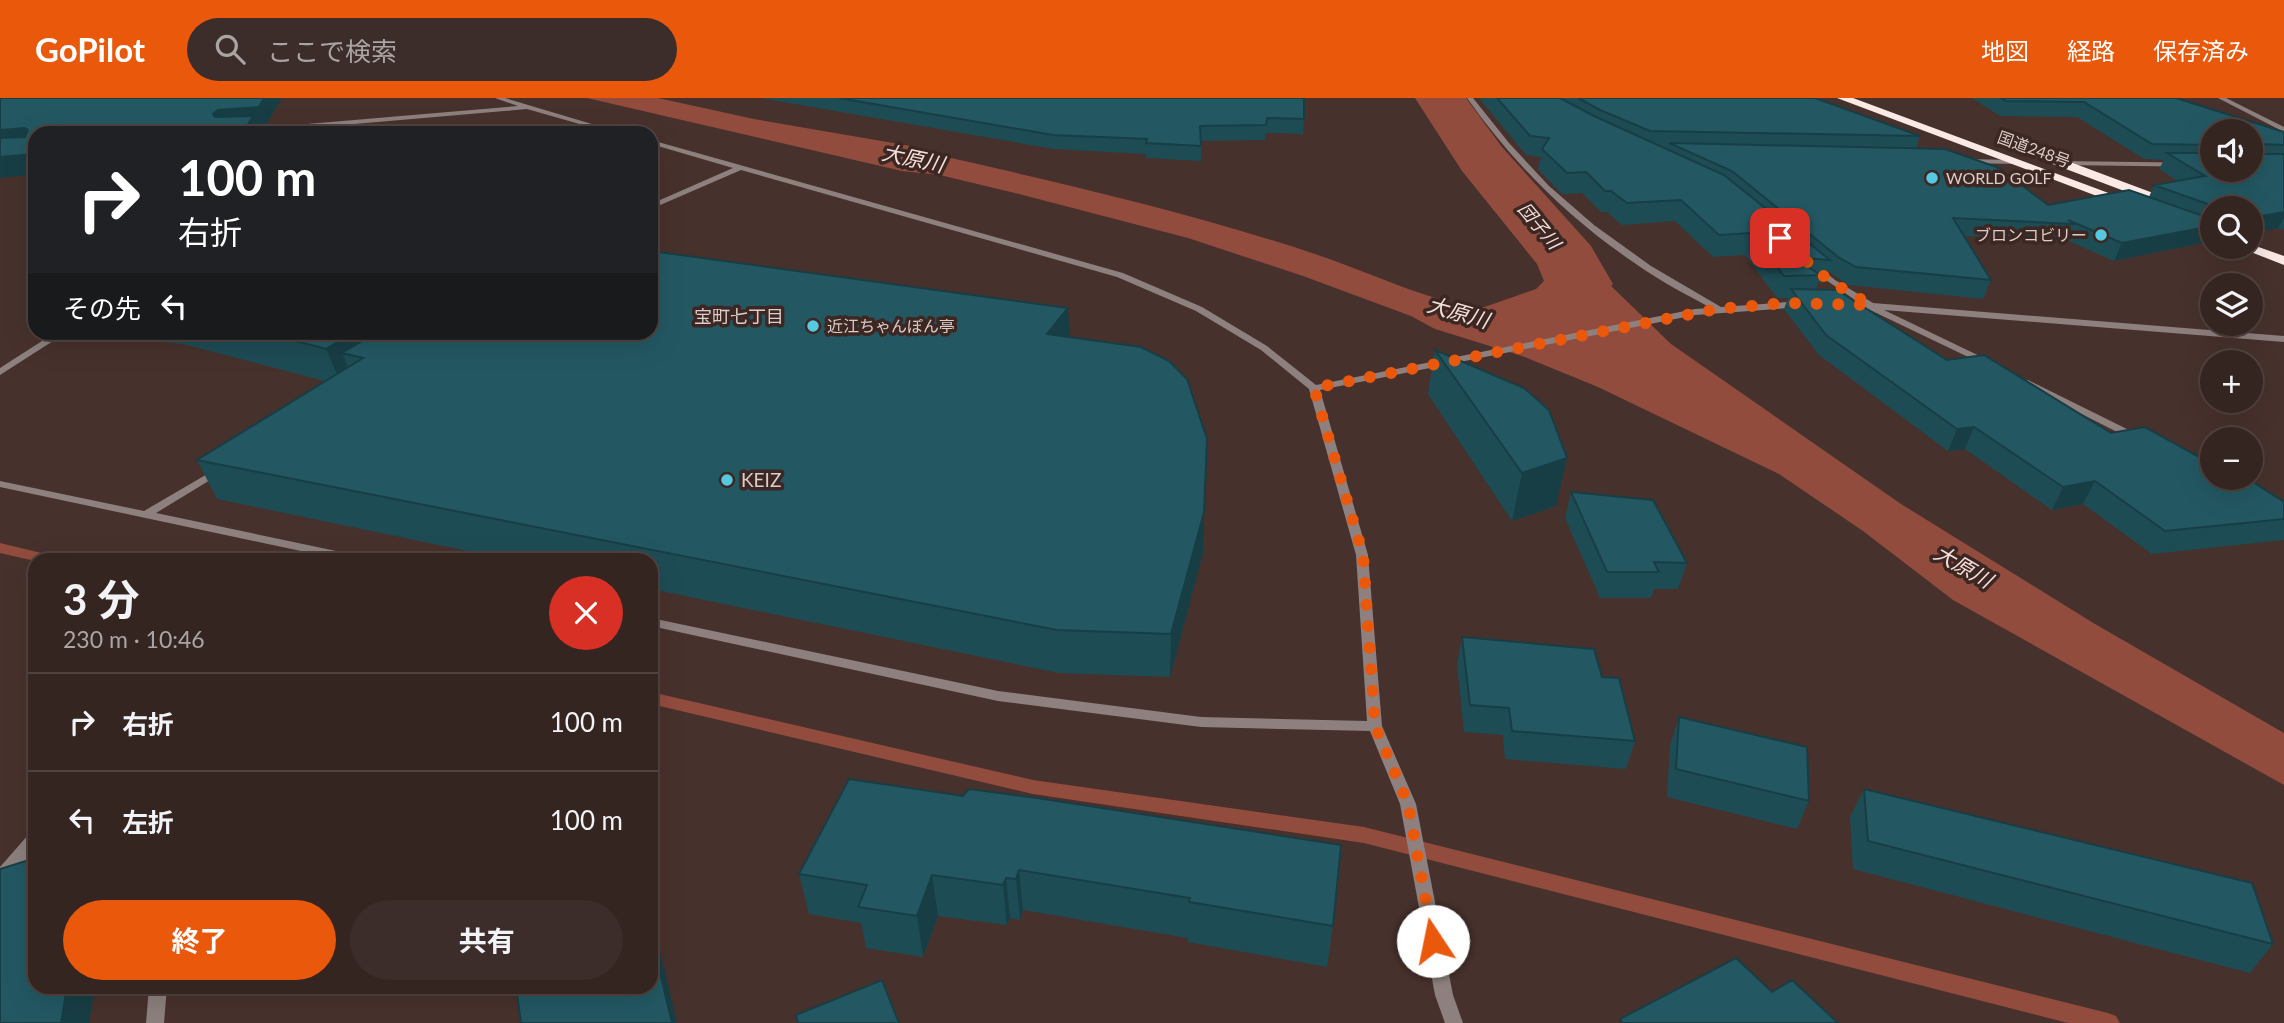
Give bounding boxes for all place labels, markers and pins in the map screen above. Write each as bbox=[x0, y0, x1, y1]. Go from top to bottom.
place label: WORLD GOLF bbox=[1946, 168, 2051, 187]
marker: WORLD GOLF bbox=[1924, 170, 1940, 186]
pin bbox=[1750, 208, 1810, 268]
place label: ブロンコビリー bbox=[1975, 225, 2087, 244]
marker: ブロンコビリー bbox=[2093, 227, 2109, 243]
place label: 近江ちゃんぽん亭 bbox=[827, 316, 955, 335]
marker: 近江ちゃんぽん亭 bbox=[805, 318, 821, 334]
place label: KEIZ bbox=[741, 468, 781, 491]
marker: KEIZ bbox=[719, 472, 735, 488]

